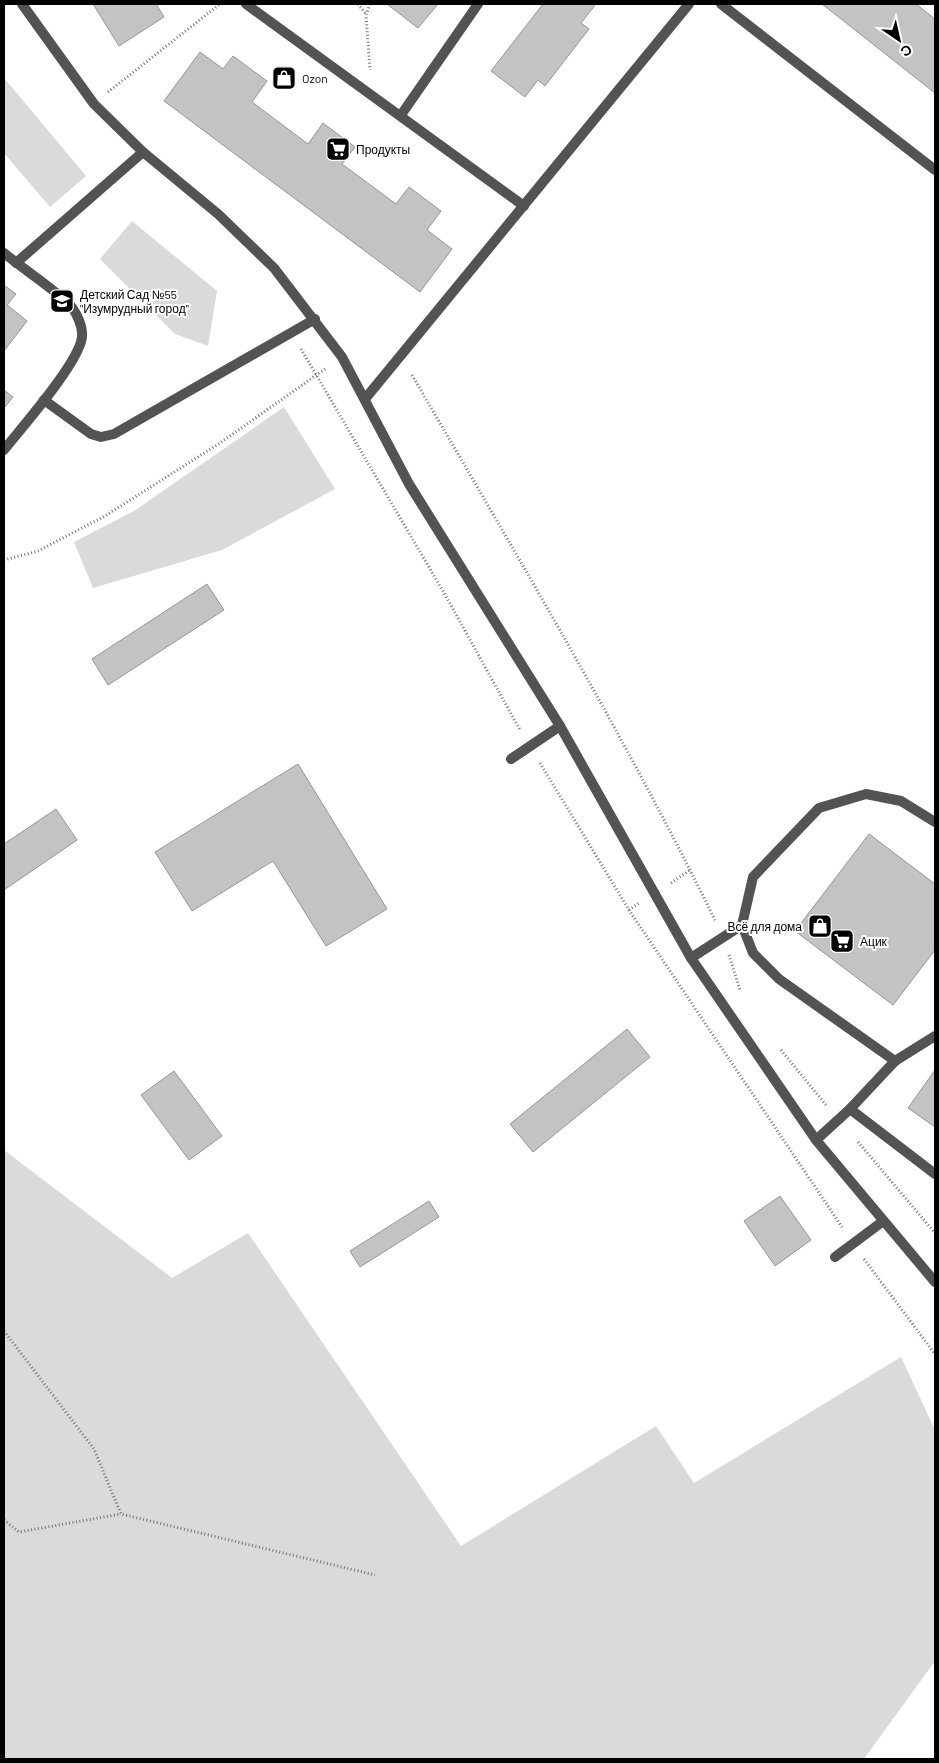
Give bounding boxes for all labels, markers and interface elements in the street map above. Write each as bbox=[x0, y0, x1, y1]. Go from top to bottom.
north arrow bbox=[874, 15, 924, 65]
text: С bbox=[898, 41, 915, 61]
shop icon: Ozon bbox=[271, 65, 297, 91]
place label: Ozon bbox=[302, 71, 328, 85]
supermarket icon: Продукты bbox=[325, 136, 351, 162]
place label: Продукты bbox=[356, 142, 410, 157]
place label: Детский Сад №55 "Изумрудный город" bbox=[80, 287, 189, 316]
school or university icon: Детский Сад №55 "Изумрудный город" bbox=[49, 288, 75, 314]
shop icon: Всё для дома bbox=[807, 913, 833, 939]
place label: Всё для дома bbox=[727, 919, 802, 934]
supermarket icon: Ацик bbox=[829, 928, 855, 954]
place label: Ацик bbox=[860, 934, 888, 949]

